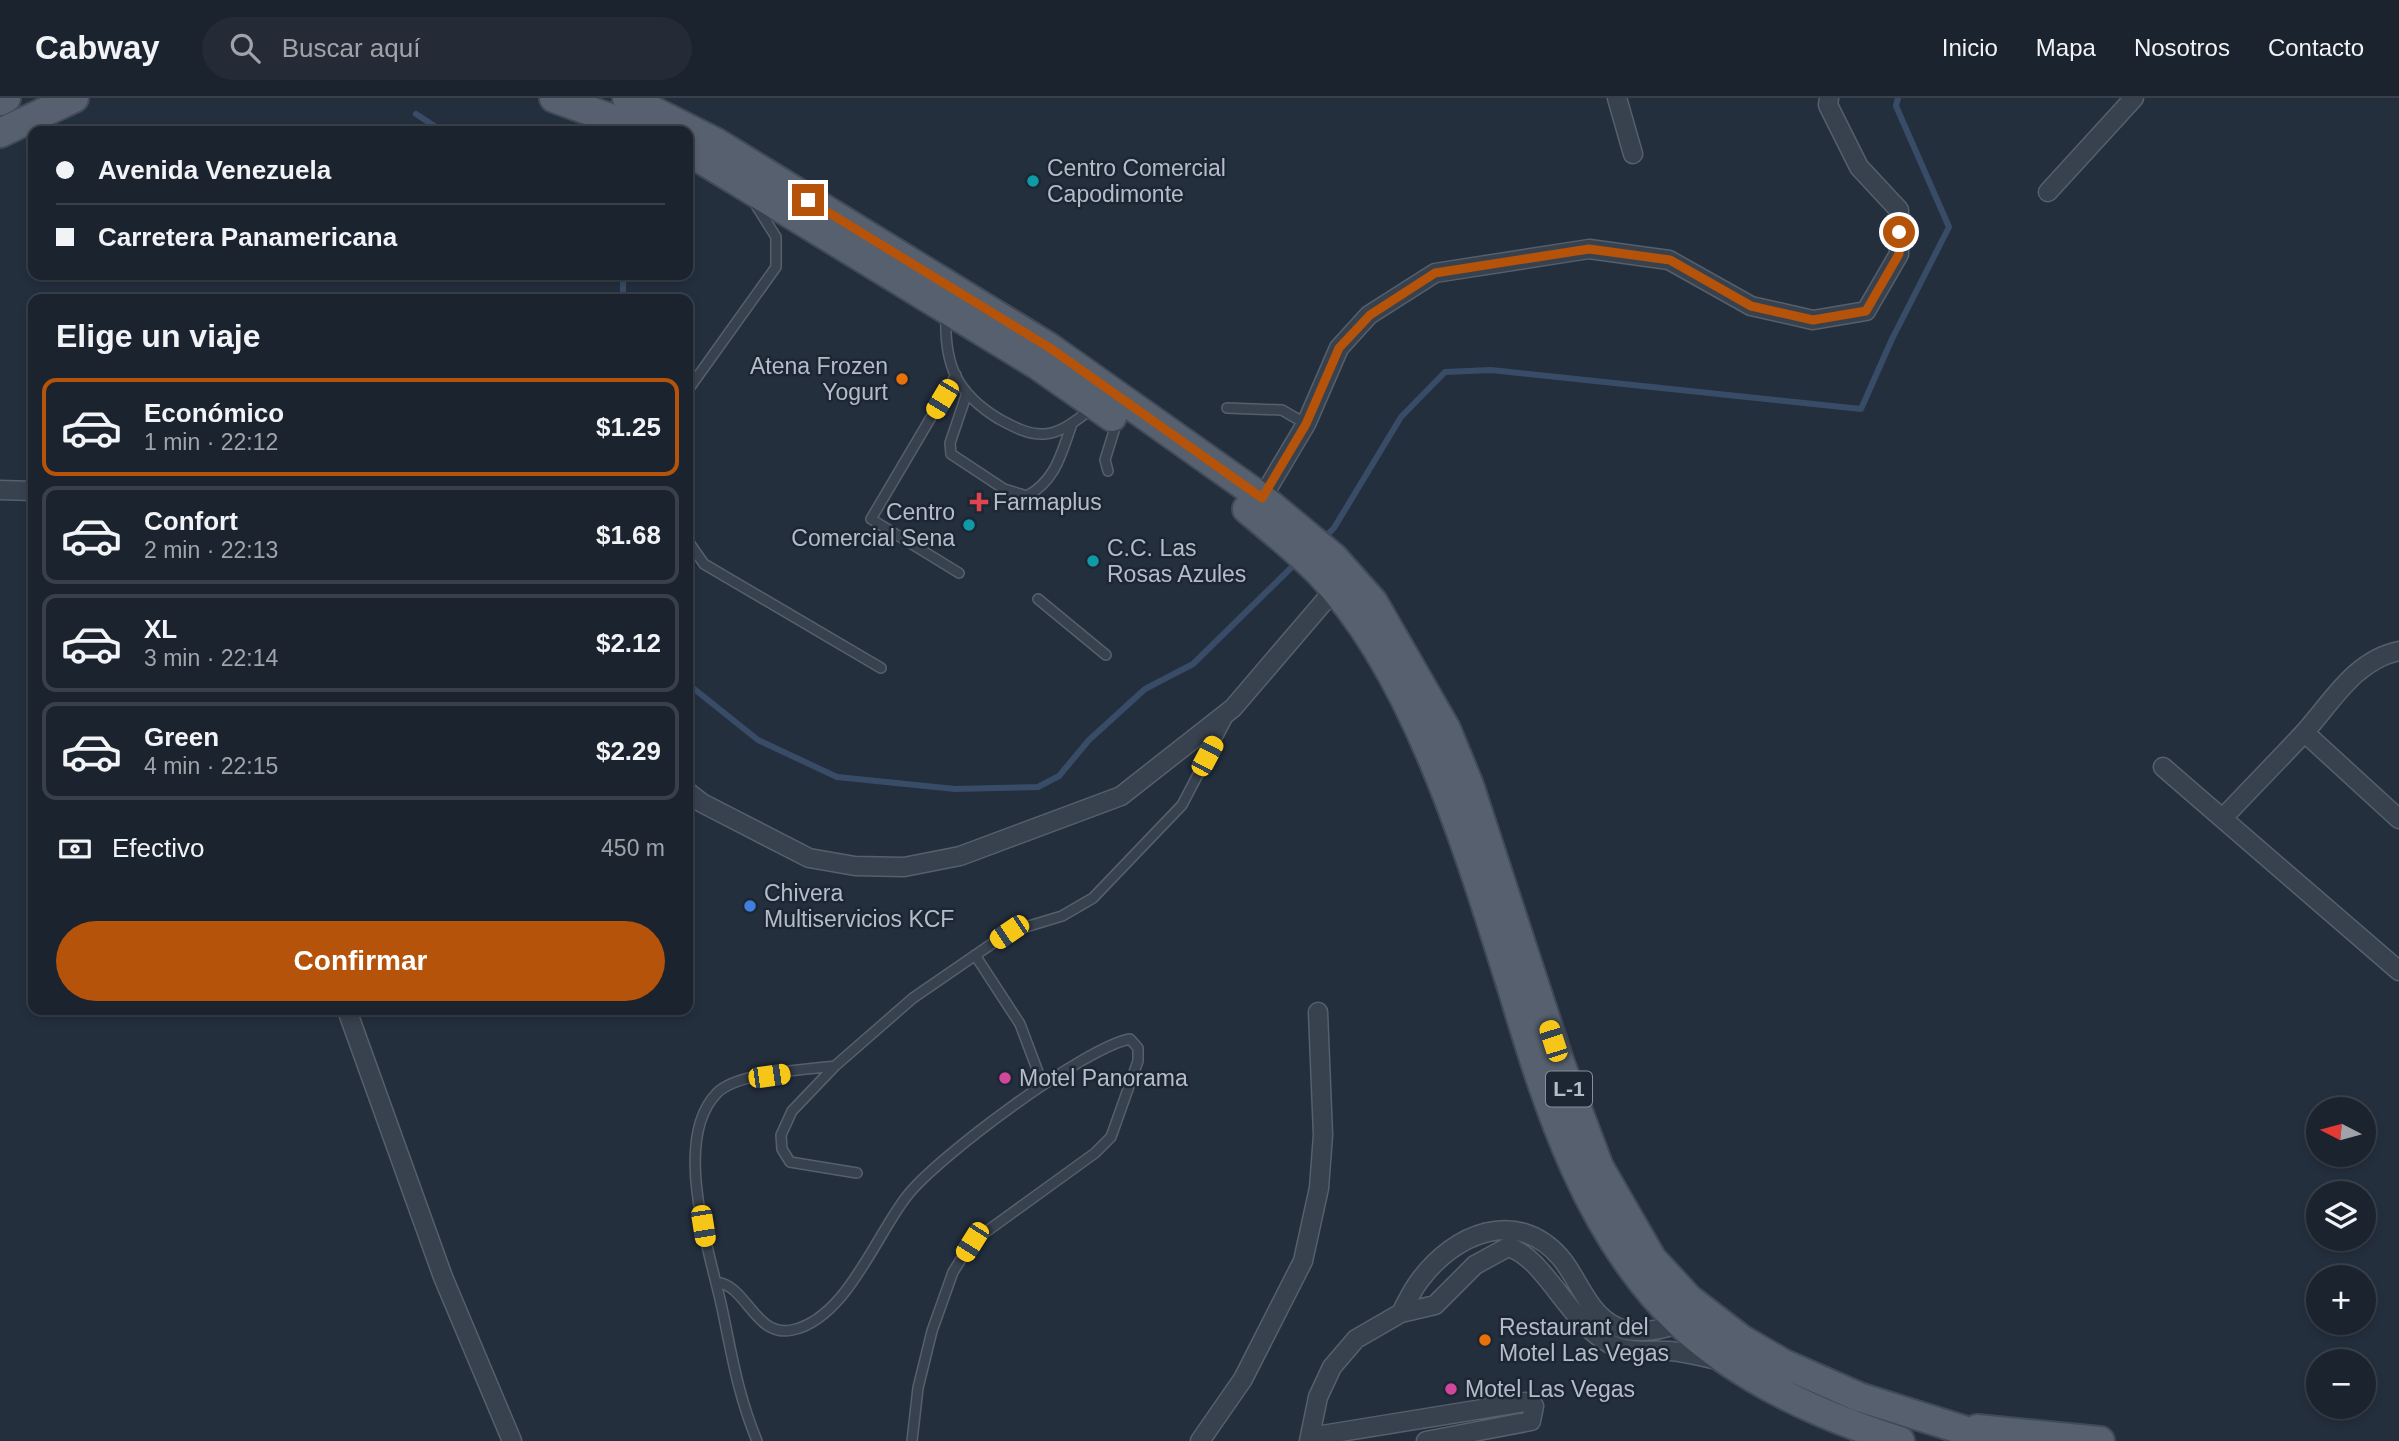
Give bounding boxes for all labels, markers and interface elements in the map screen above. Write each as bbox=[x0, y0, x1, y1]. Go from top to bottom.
search box bbox=[202, 17, 692, 80]
text: Cabway bbox=[35, 29, 160, 66]
icon: search bbox=[226, 29, 264, 67]
text: Buscar aquí bbox=[282, 33, 420, 63]
text: Inicio bbox=[1942, 34, 1998, 61]
text: Mapa bbox=[2036, 34, 2096, 61]
text: Nosotros bbox=[2134, 34, 2230, 61]
text: Contacto bbox=[2268, 34, 2364, 61]
text: Avenida Venezuela bbox=[98, 155, 331, 185]
place label: Centro Comercial Capodimonte bbox=[1047, 155, 1226, 207]
marker: Centro Comercial Capodimonte bbox=[1025, 173, 1041, 189]
route end bbox=[792, 184, 824, 216]
route start bbox=[1883, 216, 1915, 248]
text: Carretera Panamericana bbox=[98, 222, 397, 252]
text: Elige un viaje bbox=[56, 318, 261, 354]
place label: Atena Frozen Yogurt bbox=[750, 353, 889, 405]
marker: Atena Frozen Yogurt bbox=[894, 371, 910, 387]
car bbox=[923, 376, 962, 422]
icon: car bbox=[60, 396, 123, 459]
text: Económico bbox=[144, 398, 284, 428]
text: $1.25 bbox=[596, 412, 661, 442]
text: 1 min · 22:12 bbox=[144, 429, 278, 455]
place label: Farmaplus bbox=[993, 489, 1102, 515]
marker: Farmaplus bbox=[971, 494, 987, 510]
place label: Centro Comercial Sena bbox=[791, 499, 955, 551]
icon: car bbox=[60, 504, 123, 567]
text: Confort bbox=[144, 506, 238, 536]
marker: Centro Comercial Sena bbox=[961, 517, 977, 533]
text: $1.68 bbox=[596, 520, 661, 550]
place label: C.C. Las Rosas Azules bbox=[1107, 535, 1246, 587]
text: 2 min · 22:13 bbox=[144, 537, 278, 563]
marker: C.C. Las Rosas Azules bbox=[1085, 553, 1101, 569]
icon: car bbox=[60, 612, 123, 675]
text: XL bbox=[144, 614, 177, 644]
text: $2.12 bbox=[596, 628, 661, 658]
text: 3 min · 22:14 bbox=[144, 645, 278, 671]
icon: car bbox=[60, 720, 123, 783]
text: Green bbox=[144, 722, 219, 752]
car bbox=[1188, 733, 1227, 779]
text: $2.29 bbox=[596, 736, 661, 766]
text: 4 min · 22:15 bbox=[144, 753, 278, 779]
icon: cash bbox=[56, 830, 94, 868]
text: Efectivo bbox=[112, 833, 205, 863]
text: 450 m bbox=[601, 835, 665, 861]
place label: Chivera Multiservicios KCF bbox=[764, 880, 954, 932]
marker: Chivera Multiservicios KCF bbox=[742, 898, 758, 914]
car bbox=[986, 912, 1033, 952]
button: Confirmar bbox=[56, 921, 665, 1001]
car bbox=[1537, 1018, 1570, 1064]
car bbox=[747, 1063, 792, 1089]
place label: Motel Panorama bbox=[1019, 1065, 1188, 1091]
marker: Motel Panorama bbox=[997, 1070, 1013, 1086]
road number: L-1 bbox=[1546, 1072, 1592, 1107]
north arrow bbox=[2306, 1097, 2376, 1167]
map controls bbox=[2306, 1097, 2376, 1419]
button: layers bbox=[2306, 1181, 2376, 1251]
car bbox=[690, 1204, 717, 1248]
car bbox=[952, 1219, 993, 1265]
button: + bbox=[2306, 1265, 2376, 1335]
place label: Restaurant del Motel Las Vegas bbox=[1499, 1314, 1669, 1366]
marker: Restaurant del Motel Las Vegas bbox=[1477, 1332, 1493, 1348]
button: − bbox=[2306, 1349, 2376, 1419]
place label: Motel Las Vegas bbox=[1465, 1376, 1635, 1402]
marker: Motel Las Vegas bbox=[1443, 1381, 1459, 1397]

